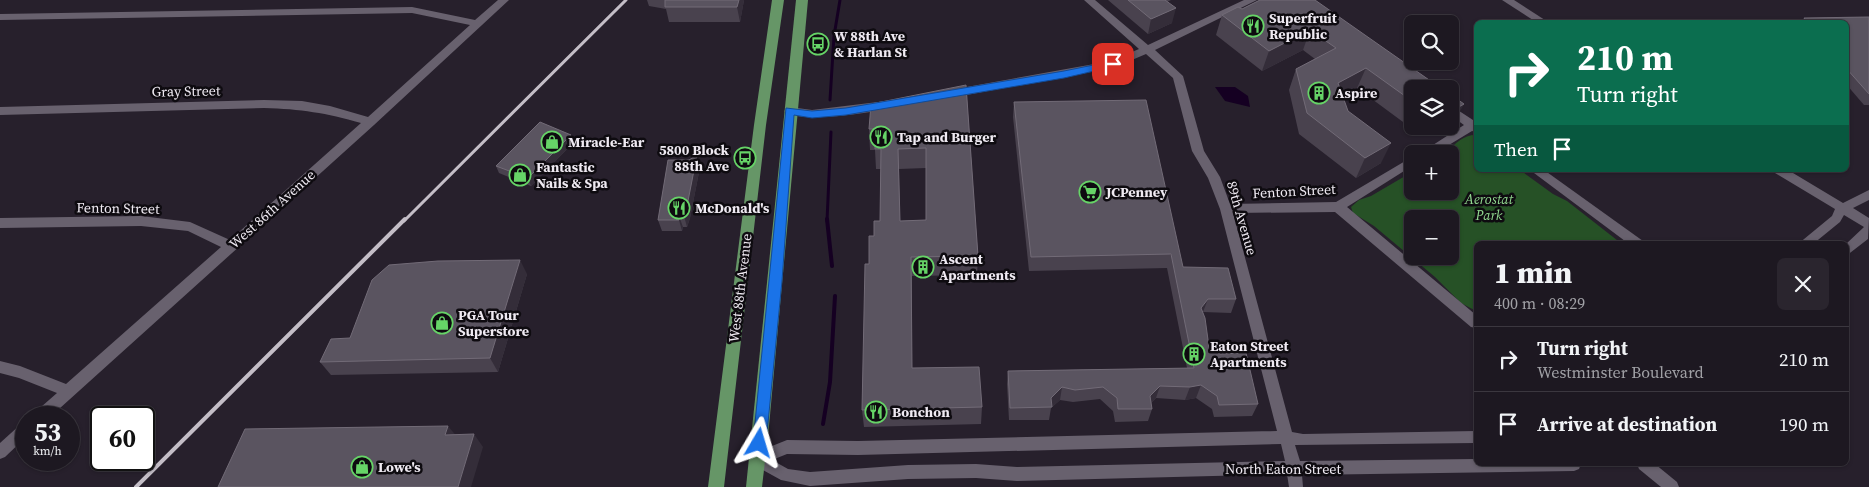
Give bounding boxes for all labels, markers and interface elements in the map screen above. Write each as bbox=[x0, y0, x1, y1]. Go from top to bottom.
place label: Superfruit Republic bbox=[1269, 8, 1338, 44]
restaurant icon: Superfruit Republic bbox=[1241, 14, 1265, 38]
map controls bbox=[1404, 15, 1459, 265]
button: search bbox=[1404, 15, 1459, 70]
place label: W 88th Ave & Harlan St bbox=[834, 26, 908, 62]
bus stop icon: W 88th Ave & Harlan St bbox=[806, 32, 830, 56]
text: 210 m bbox=[1577, 34, 1673, 82]
icon: right bbox=[1494, 40, 1559, 105]
pin bbox=[1092, 43, 1134, 85]
icon: arrive bbox=[1099, 50, 1127, 78]
text: Turn right bbox=[1577, 79, 1678, 109]
street label: Gray Street bbox=[151, 80, 221, 102]
button: layers bbox=[1404, 80, 1459, 135]
building icon: Aspire bbox=[1307, 81, 1331, 105]
place label: Aspire bbox=[1335, 83, 1377, 103]
restaurant icon: Tap and Burger bbox=[869, 125, 893, 149]
place label: Tap and Burger bbox=[897, 127, 996, 147]
shop icon: Miracle-Ear bbox=[540, 130, 564, 154]
place label: Miracle-Ear bbox=[568, 132, 645, 152]
icon: arrive bbox=[1548, 135, 1576, 163]
text: Then bbox=[1494, 136, 1538, 162]
place label: 5800 Block 88th Ave bbox=[659, 140, 730, 176]
button: + bbox=[1404, 145, 1459, 200]
bus stop icon: 5800 Block 88th Ave bbox=[733, 146, 757, 170]
place label: Fantastic Nails & Spa bbox=[536, 157, 608, 193]
shop icon: Fantastic Nails & Spa bbox=[508, 163, 532, 187]
street label: West 86th Avenue bbox=[225, 165, 319, 253]
street label: 89th Avenue bbox=[1222, 179, 1262, 257]
street label: Fenton Street bbox=[1252, 179, 1337, 203]
supermarket icon: JCPenney bbox=[1078, 180, 1102, 204]
place label: JCPenney bbox=[1105, 182, 1168, 202]
park label: Aerostat Park bbox=[1464, 189, 1515, 225]
restaurant icon: McDonald's bbox=[667, 196, 691, 220]
street label: Fenton Street bbox=[76, 197, 160, 219]
place label: McDonald's bbox=[695, 198, 770, 218]
button: − bbox=[1404, 210, 1459, 265]
street label: West 88th Avenue bbox=[723, 232, 757, 344]
place label: Ascent Apartments bbox=[939, 249, 1016, 285]
text: 1 min bbox=[1494, 252, 1572, 293]
building icon: Ascent Apartments bbox=[911, 255, 935, 279]
button: close bbox=[1777, 258, 1829, 310]
text: 400 m · 08:29 bbox=[1494, 292, 1585, 314]
place label: PGA Tour Superstore bbox=[458, 305, 529, 341]
shop icon: PGA Tour Superstore bbox=[430, 311, 454, 335]
text: Turn right bbox=[1537, 335, 1628, 361]
place label: Eaton Street Apartments bbox=[1210, 336, 1290, 372]
building icon: Eaton Street Apartments bbox=[1182, 342, 1206, 366]
icon: right bbox=[1494, 345, 1522, 373]
text: 210 m bbox=[1779, 346, 1829, 372]
text: Westminster Boulevard bbox=[1537, 361, 1704, 383]
restaurant icon: Bonchon bbox=[864, 400, 888, 424]
place label: Bonchon bbox=[892, 402, 950, 422]
speed limit sign: 60 bbox=[90, 406, 155, 471]
icon: arrive bbox=[1494, 410, 1522, 438]
text: Arrive at destination bbox=[1537, 411, 1717, 437]
text: 190 m bbox=[1779, 411, 1829, 437]
text: 53 bbox=[34, 415, 61, 449]
position arrow bbox=[732, 416, 784, 468]
text: km/h bbox=[33, 443, 62, 459]
shop icon: Lowe's bbox=[350, 455, 374, 479]
place label: Lowe's bbox=[378, 457, 421, 477]
street label: North Eaton Street bbox=[1225, 459, 1341, 479]

